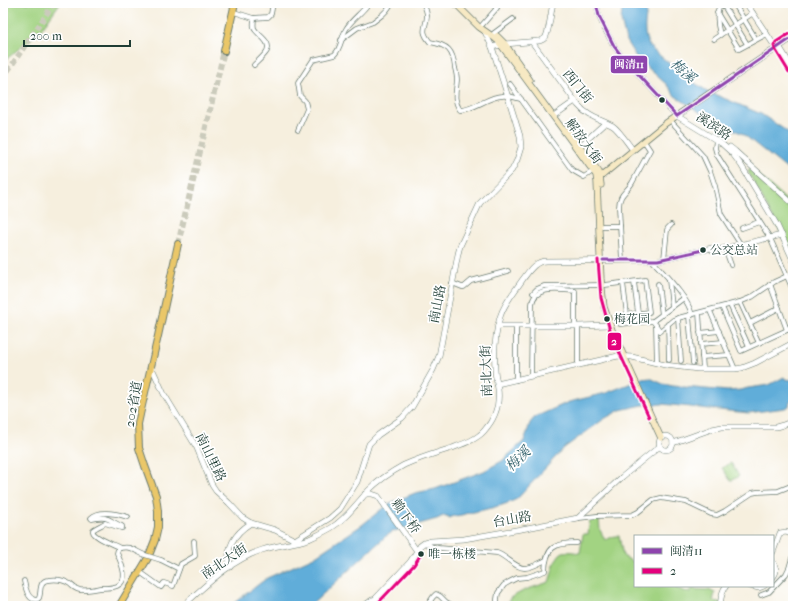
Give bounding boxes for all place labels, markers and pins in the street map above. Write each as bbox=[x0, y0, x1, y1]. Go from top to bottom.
unlabelled marker bbox=[657, 95, 667, 105]
place label: 公交总站 bbox=[710, 243, 758, 257]
marker: 公交总站 bbox=[698, 245, 708, 255]
place label: 梅花园 bbox=[614, 312, 650, 326]
marker: 梅花园 bbox=[602, 314, 612, 324]
place label: 唯一栋楼 bbox=[428, 547, 476, 561]
marker: 唯一栋楼 bbox=[416, 549, 426, 559]

